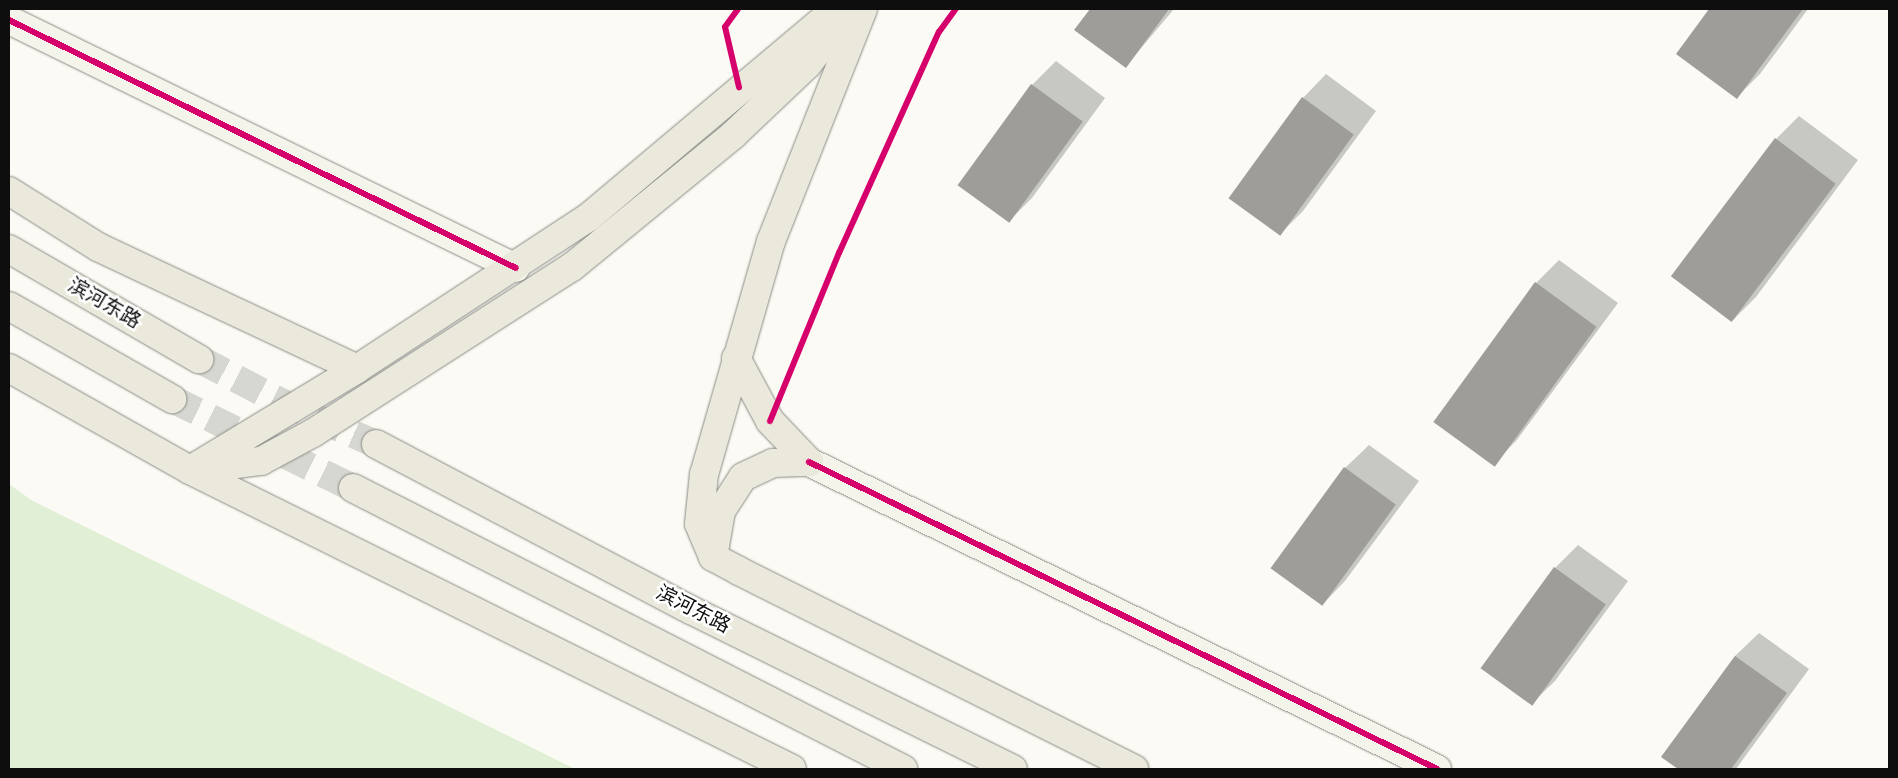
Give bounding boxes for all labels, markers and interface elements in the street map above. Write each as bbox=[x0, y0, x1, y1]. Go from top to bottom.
street label: 滨河东路 bbox=[63, 274, 145, 334]
street label: 滨河东路 bbox=[652, 581, 734, 639]

